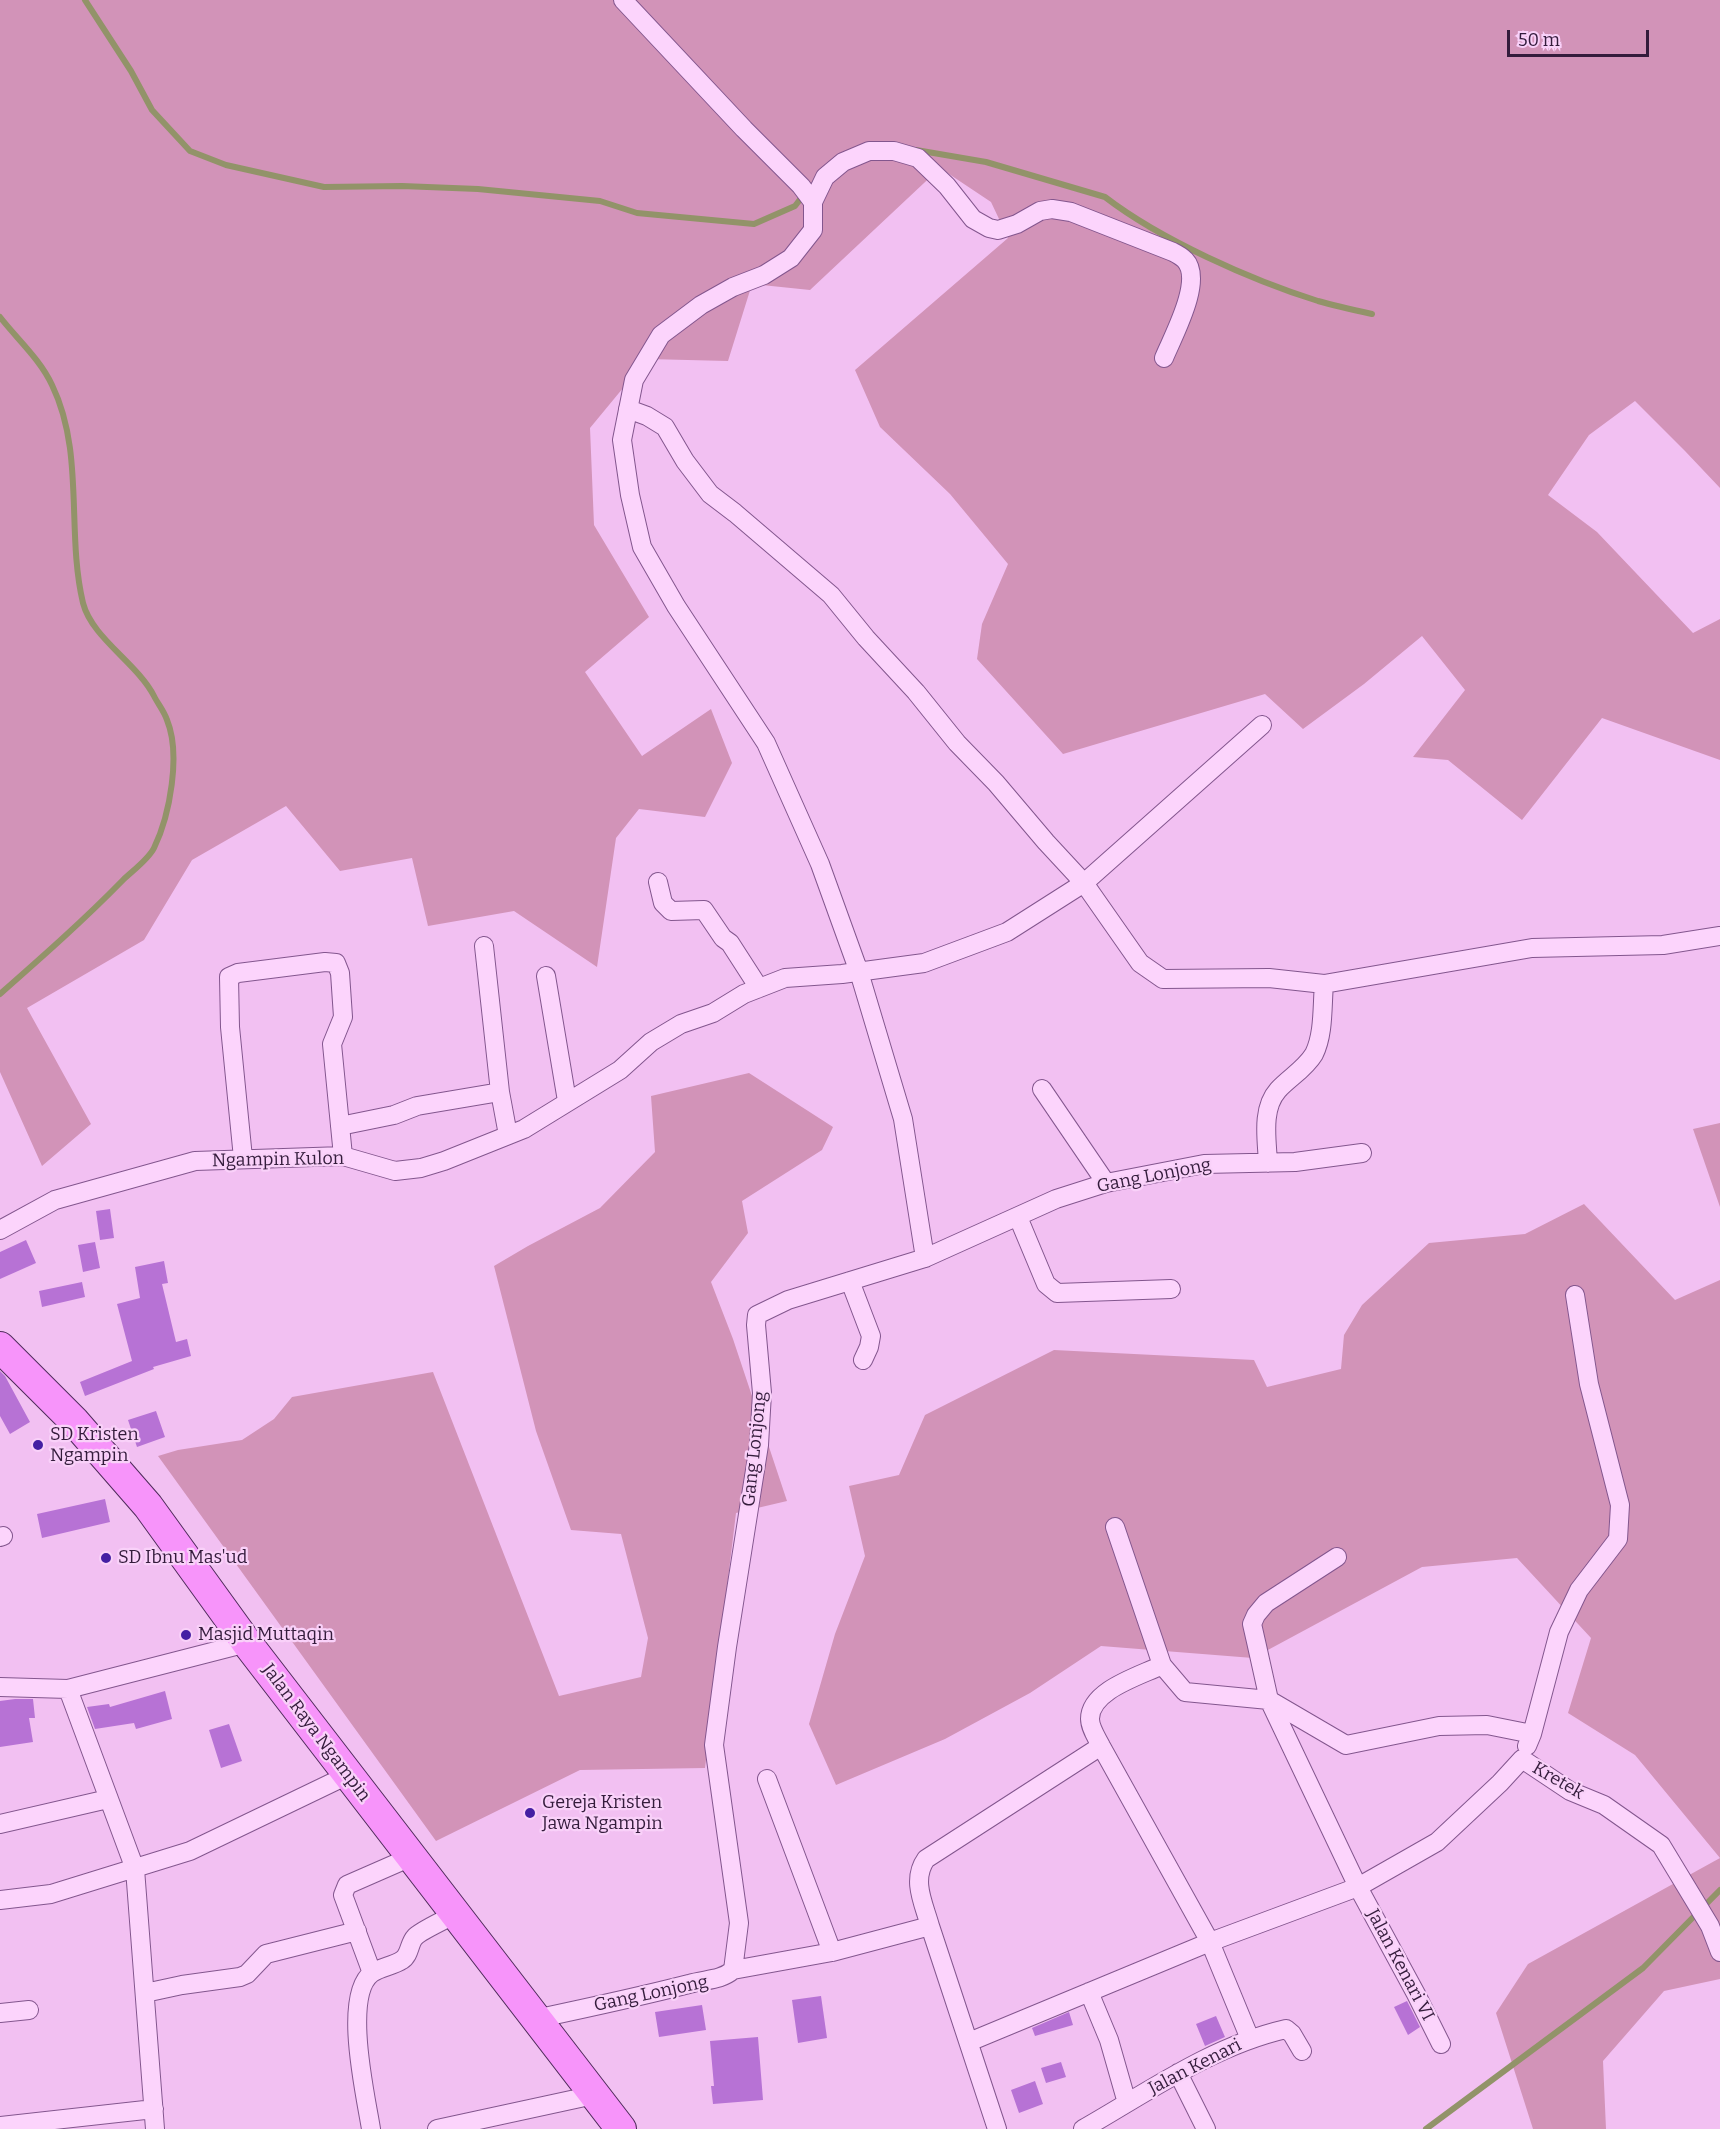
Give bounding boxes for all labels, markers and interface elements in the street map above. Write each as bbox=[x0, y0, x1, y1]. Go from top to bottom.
scale bar bbox=[1510, 18, 1652, 56]
text: 50 m bbox=[1518, 29, 1560, 51]
street label: Ngampin Kulon bbox=[212, 1148, 344, 1172]
street label: Gang Lonjong bbox=[1095, 1154, 1213, 1198]
street label: Gang Lonjong bbox=[738, 1390, 772, 1508]
place label: SD Kristen Ngampin bbox=[50, 1424, 139, 1466]
marker: SD Kristen Ngampin bbox=[31, 1438, 45, 1452]
place label: SD Ibnu Mas'ud bbox=[118, 1547, 247, 1569]
marker: SD Ibnu Mas'ud bbox=[99, 1551, 113, 1565]
place label: Masjid Muttaqin bbox=[198, 1624, 334, 1646]
marker: Masjid Muttaqin bbox=[179, 1628, 193, 1642]
street label: Jalan Raya Ngampin bbox=[257, 1660, 375, 1806]
street label: Kretek bbox=[1528, 1758, 1588, 1804]
place label: Gereja Kristen Jawa Ngampin bbox=[542, 1792, 663, 1834]
marker: Gereja Kristen Jawa Ngampin bbox=[523, 1806, 537, 1820]
street label: Jalan Kenari VI bbox=[1362, 1905, 1438, 2025]
street label: Gang Lonjong bbox=[592, 1971, 710, 2017]
street label: Jalan Kenari bbox=[1145, 2034, 1245, 2100]

